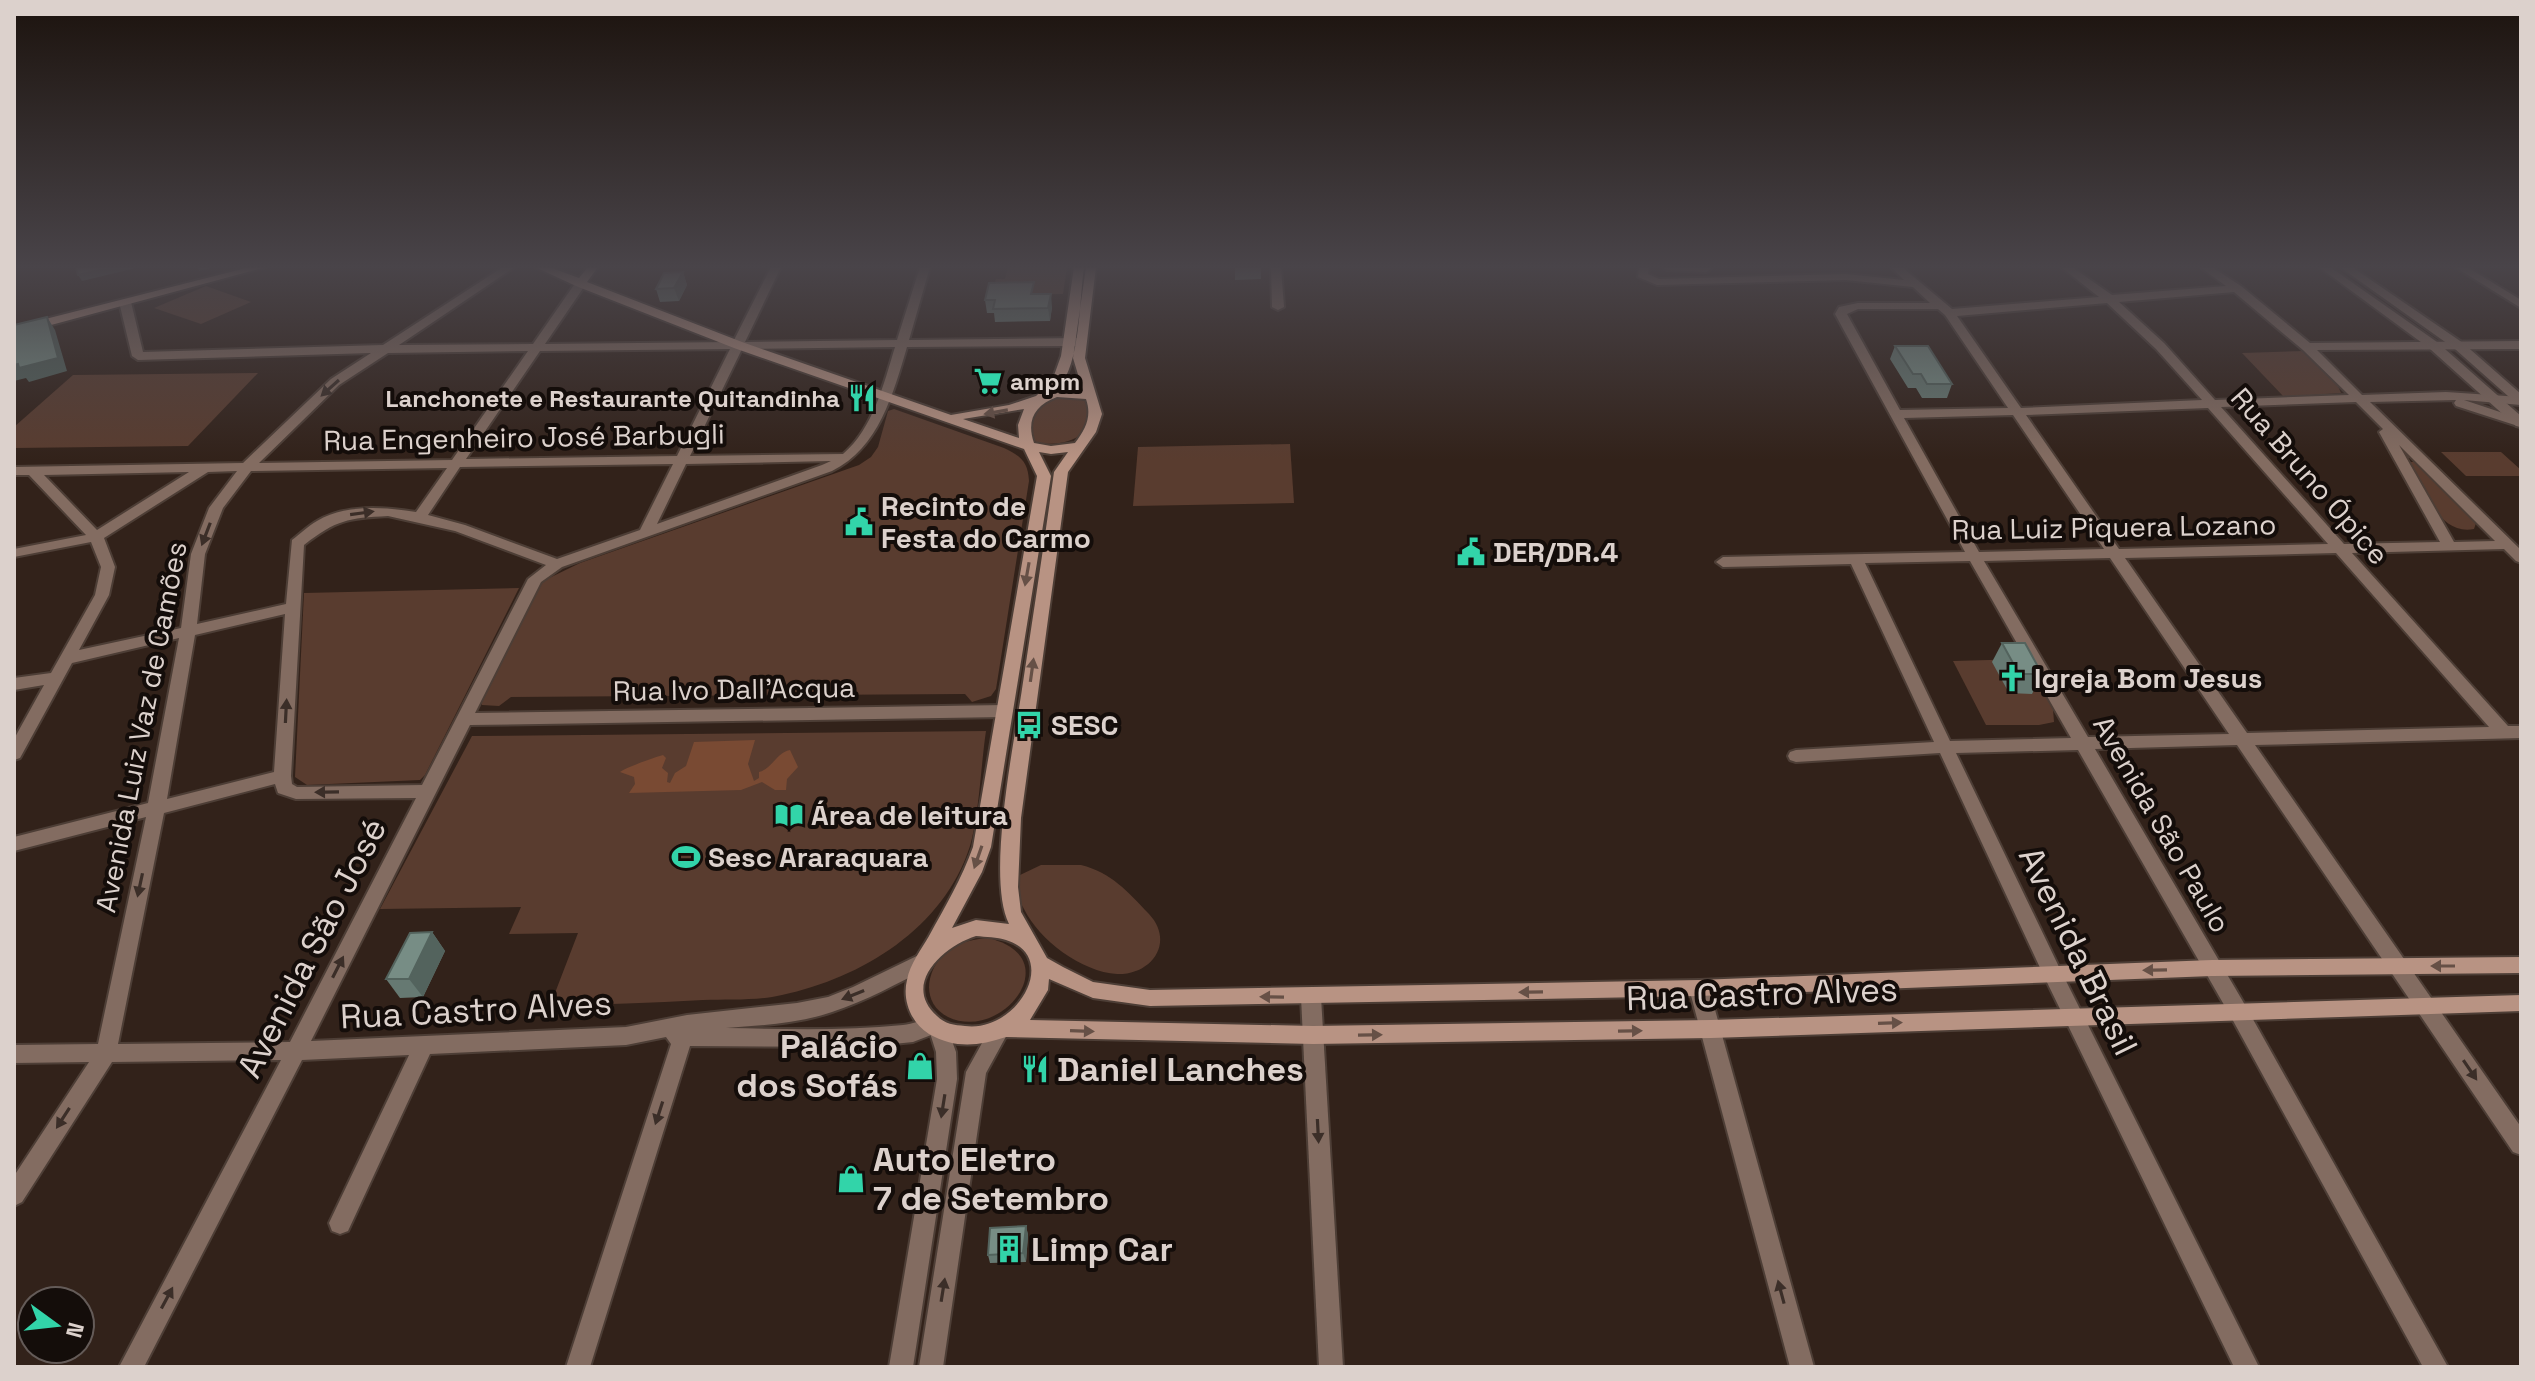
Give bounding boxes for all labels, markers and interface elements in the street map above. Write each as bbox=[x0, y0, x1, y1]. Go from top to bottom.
supermarket icon: ampm bbox=[973, 366, 1003, 396]
place label: ampm bbox=[1010, 366, 1080, 397]
one-way arrow bbox=[320, 379, 340, 396]
street label: Rua Bruno Ópice bbox=[2223, 380, 2397, 572]
place label: Lanchonete e Restaurante Quitandinha bbox=[385, 383, 840, 414]
restaurant icon: Lanchonete e Restaurante Quitandinha bbox=[847, 383, 877, 413]
one-way arrow bbox=[983, 406, 1008, 418]
street label: Rua Engenheiro José Barbugli bbox=[323, 415, 725, 459]
place label: Recinto de Festa do Carmo bbox=[881, 488, 1091, 556]
one-way arrow bbox=[350, 506, 375, 519]
street label: Rua Luiz Piquera Lozano bbox=[1951, 506, 2277, 548]
public building icon: Recinto de Festa do Carmo bbox=[844, 507, 874, 537]
one-way arrow bbox=[199, 522, 212, 546]
place label: DER/DR.4 bbox=[1493, 534, 1618, 570]
public building icon: DER/DR.4 bbox=[1456, 537, 1486, 567]
street label: Avenida Luiz Vaz de Camões bbox=[87, 539, 195, 915]
one-way arrow bbox=[1021, 562, 1033, 587]
one-way arrow bbox=[1026, 657, 1039, 682]
place label: Igreja Bom Jesus bbox=[2034, 660, 2262, 696]
church icon: Igreja Bom Jesus bbox=[1997, 663, 2027, 693]
street label: Rua Ivo Dall'Acqua bbox=[612, 669, 856, 709]
one-way arrow bbox=[279, 697, 292, 723]
place label: SESC bbox=[1051, 707, 1118, 743]
street label: Avenida São Paulo bbox=[2085, 709, 2239, 939]
bus stop icon: SESC bbox=[1014, 710, 1044, 740]
one-way arrow bbox=[314, 786, 339, 799]
place label: Área de leitura bbox=[811, 797, 1008, 833]
library icon: Área de leitura bbox=[774, 800, 804, 830]
street label: Avenida São José bbox=[228, 811, 396, 1085]
place label: Sesc Araraquara bbox=[708, 839, 929, 875]
street label: Avenida Brasil bbox=[2009, 840, 2147, 1062]
sports icon: Sesc Araraquara bbox=[671, 842, 701, 872]
one-way arrow bbox=[972, 846, 984, 870]
one-way arrow bbox=[133, 873, 146, 898]
one-way arrow bbox=[331, 956, 344, 979]
one-way arrow bbox=[2430, 959, 2455, 972]
one-way arrow bbox=[2142, 963, 2167, 976]
street label: Rua Castro Alves bbox=[1625, 968, 1899, 1020]
street label: Rua Castro Alves bbox=[339, 981, 613, 1039]
one-way arrow bbox=[1518, 986, 1543, 998]
one-way arrow bbox=[841, 989, 865, 1002]
one-way arrow bbox=[1259, 991, 1284, 1003]
one-way arrow bbox=[1878, 1016, 1903, 1029]
one-way arrow bbox=[1070, 1024, 1095, 1037]
one-way arrow bbox=[1618, 1024, 1643, 1037]
place label: Palácio dos Sofás bbox=[736, 1025, 898, 1107]
one-way arrow bbox=[1358, 1028, 1383, 1041]
place label: Daniel Lanches bbox=[1057, 1048, 1304, 1091]
shop icon: Palácio dos Sofás bbox=[905, 1051, 935, 1081]
restaurant icon: Daniel Lanches bbox=[1020, 1054, 1050, 1084]
one-way arrow bbox=[2462, 1059, 2477, 1080]
one-way arrow bbox=[936, 1094, 948, 1119]
one-way arrow bbox=[652, 1101, 665, 1125]
one-way arrow bbox=[56, 1107, 71, 1129]
one-way arrow bbox=[1312, 1119, 1325, 1144]
place label: Auto Eletro 7 de Setembro bbox=[873, 1138, 1109, 1220]
shop icon: Auto Eletro 7 de Setembro bbox=[836, 1164, 866, 1194]
place label: Limp Car bbox=[1031, 1228, 1173, 1271]
building icon: Limp Car bbox=[994, 1234, 1024, 1264]
one-way arrow bbox=[937, 1277, 949, 1302]
one-way arrow bbox=[1775, 1279, 1787, 1304]
north arrow bbox=[16, 1285, 96, 1365]
one-way arrow bbox=[160, 1287, 174, 1309]
text: N bbox=[60, 1319, 91, 1341]

